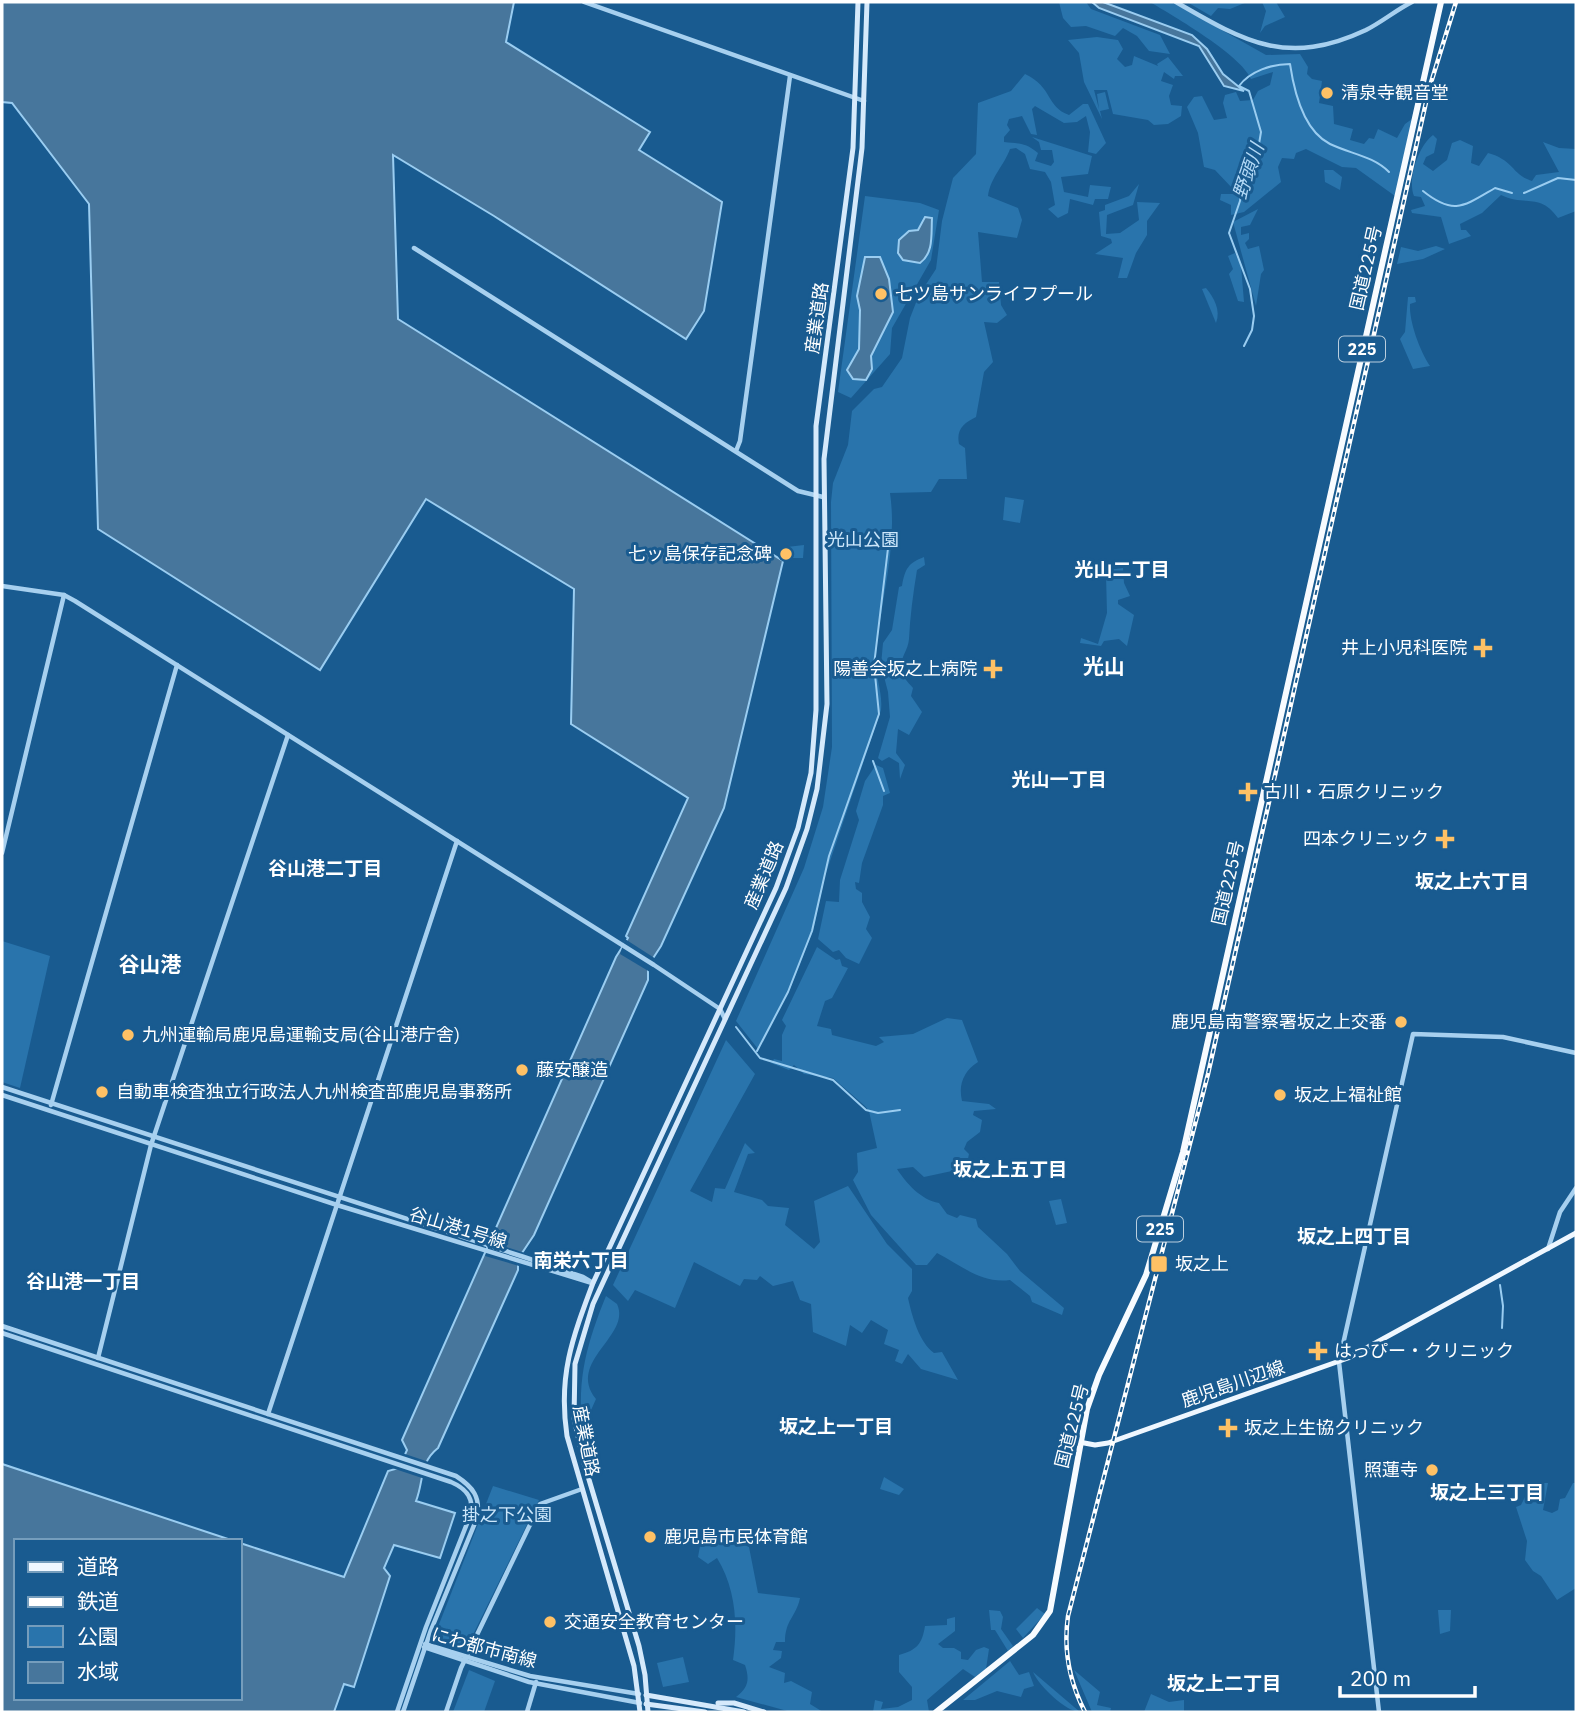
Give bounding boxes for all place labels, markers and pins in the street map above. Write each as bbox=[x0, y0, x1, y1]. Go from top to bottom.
place label: 清泉寺観音堂 bbox=[1341, 81, 1449, 104]
marker: 清泉寺観音堂 bbox=[1319, 85, 1335, 101]
place label: 七ツ島サンライフプール bbox=[895, 282, 1093, 305]
marker: 七ツ島サンライフプール bbox=[873, 286, 889, 302]
place label: 七ッ島保存記念碑 bbox=[628, 542, 772, 565]
marker: 七ッ島保存記念碑 bbox=[778, 546, 794, 562]
place label: 井上小児科医院 bbox=[1341, 636, 1467, 659]
marker: 井上小児科医院 bbox=[1473, 638, 1493, 658]
place label: 陽善会坂之上病院 bbox=[833, 657, 977, 680]
marker: 陽善会坂之上病院 bbox=[983, 659, 1003, 679]
place label: 古川・石原クリニック bbox=[1264, 780, 1444, 803]
marker: 古川・石原クリニック bbox=[1238, 782, 1258, 802]
place label: 四本クリニック bbox=[1303, 827, 1429, 850]
marker: 四本クリニック bbox=[1435, 829, 1455, 849]
place label: 鹿児島南警察署坂之上交番 bbox=[1171, 1010, 1387, 1033]
marker: 鹿児島南警察署坂之上交番 bbox=[1393, 1014, 1409, 1030]
place label: 九州運輸局鹿児島運輸支局(谷山港庁舎) bbox=[142, 1023, 460, 1046]
marker: 九州運輸局鹿児島運輸支局(谷山港庁舎) bbox=[120, 1027, 136, 1043]
place label: 藤安醸造 bbox=[536, 1058, 608, 1081]
marker: 藤安醸造 bbox=[514, 1062, 530, 1078]
place label: 自動車検査独立行政法人九州検査部鹿児島事務所 bbox=[116, 1080, 512, 1103]
place label: 坂之上福祉館 bbox=[1294, 1083, 1402, 1106]
marker: 自動車検査独立行政法人九州検査部鹿児島事務所 bbox=[94, 1084, 110, 1100]
marker: 坂之上福祉館 bbox=[1272, 1087, 1288, 1103]
place label: 坂之上 bbox=[1175, 1252, 1229, 1275]
marker: 坂之上 bbox=[1149, 1254, 1169, 1274]
place label: はっぴー・クリニック bbox=[1334, 1339, 1514, 1362]
marker: はっぴー・クリニック bbox=[1308, 1341, 1328, 1361]
place label: 坂之上生協クリニック bbox=[1244, 1416, 1424, 1439]
marker: 坂之上生協クリニック bbox=[1218, 1418, 1238, 1438]
place label: 照蓮寺 bbox=[1364, 1458, 1418, 1481]
marker: 照蓮寺 bbox=[1424, 1462, 1440, 1478]
place label: 鹿児島市民体育館 bbox=[664, 1525, 808, 1548]
marker: 鹿児島市民体育館 bbox=[642, 1529, 658, 1545]
place label: 交通安全教育センター bbox=[564, 1610, 744, 1633]
marker: 交通安全教育センター bbox=[542, 1614, 558, 1630]

